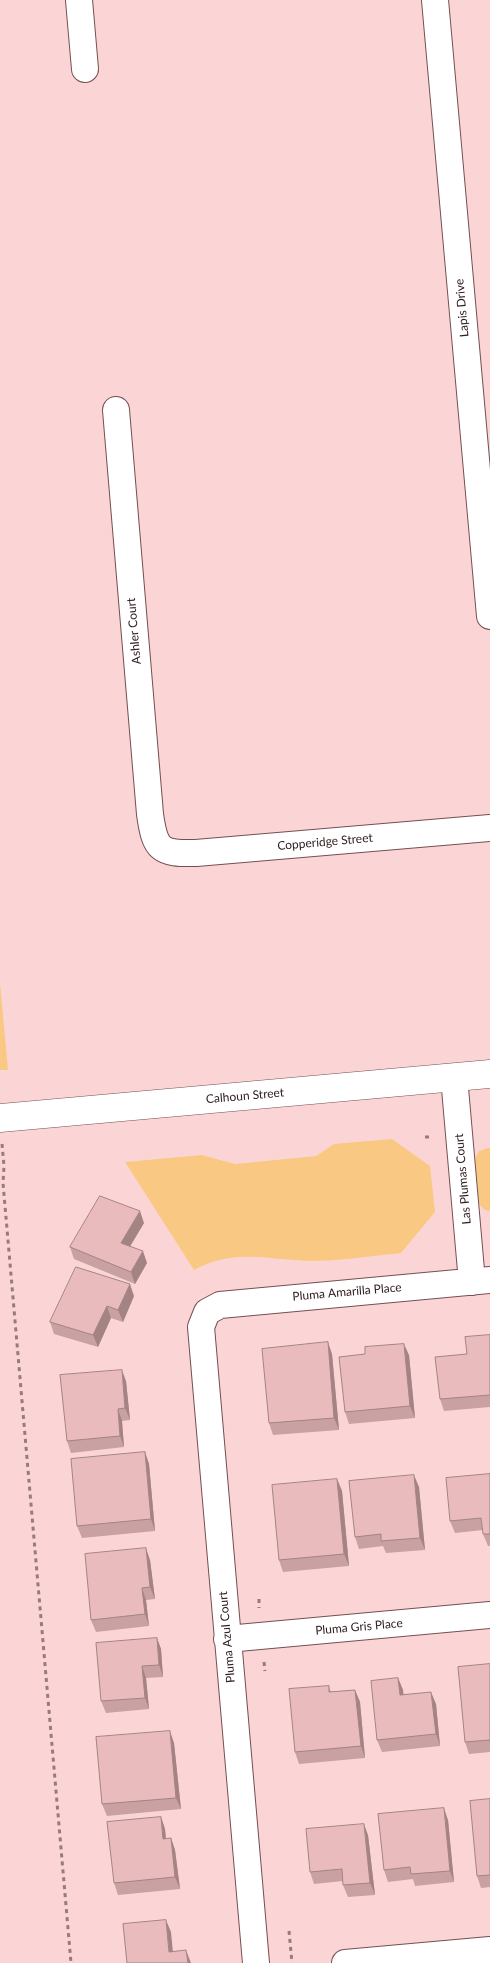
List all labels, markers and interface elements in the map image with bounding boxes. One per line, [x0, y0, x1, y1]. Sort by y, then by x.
street label: Lapis Drive [452, 278, 472, 338]
street label: Ashler Court [124, 597, 144, 665]
street label: Copperidge Street [277, 831, 373, 853]
street label: Calhoun Street [205, 1085, 285, 1107]
street label: Las Plumas Court [452, 1133, 474, 1225]
street label: Pluma Amarilla Place [292, 1280, 402, 1304]
street label: Pluma Azul Court [216, 1591, 238, 1683]
street label: Pluma Gris Place [315, 1616, 403, 1638]

